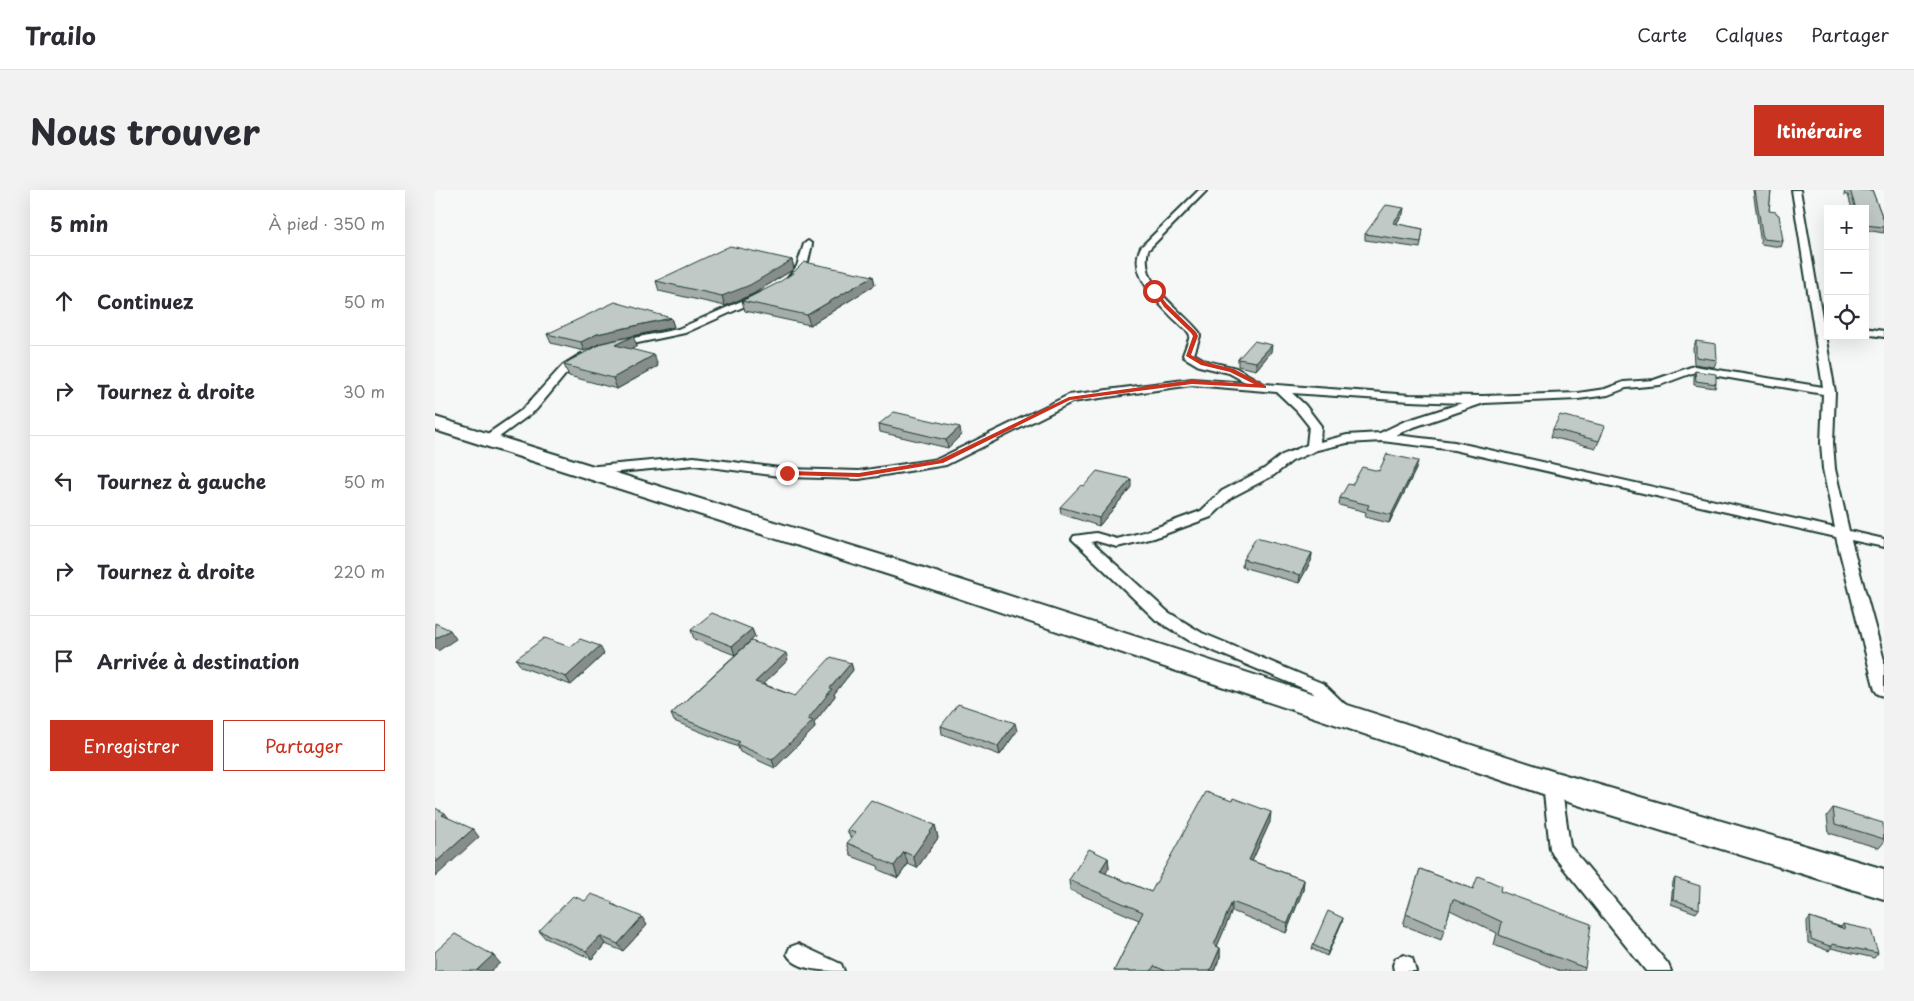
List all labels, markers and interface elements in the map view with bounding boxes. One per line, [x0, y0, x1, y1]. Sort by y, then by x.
text: Trailo [25, 17, 96, 53]
text: Carte [1637, 21, 1687, 48]
text: Calques [1715, 21, 1783, 48]
text: Partager [1811, 21, 1889, 48]
text: Nous trouver [30, 104, 260, 157]
button: Itinéraire [1754, 105, 1884, 156]
map controls [1824, 205, 1869, 340]
button: + [1824, 205, 1869, 250]
text: 5 min [50, 207, 108, 239]
text: À pied · 350 m [269, 211, 385, 235]
button: − [1824, 250, 1869, 295]
route start [1143, 280, 1166, 303]
icon: ahead [50, 287, 78, 315]
text: Continuez [97, 287, 194, 315]
text: 50 m [344, 289, 385, 313]
button: locate [1824, 295, 1869, 340]
icon: right [50, 377, 78, 405]
text: Tournez à droite [97, 377, 255, 405]
text: 30 m [343, 379, 385, 403]
route end [776, 462, 799, 485]
icon: left [50, 467, 78, 495]
text: Tournez à gauche [97, 467, 266, 495]
text: 50 m [344, 469, 385, 493]
icon: right [50, 557, 78, 585]
text: Tournez à droite [97, 557, 255, 585]
text: 220 m [334, 559, 385, 583]
icon: arrive [50, 647, 78, 675]
text: Arrivée à destination [97, 647, 300, 675]
button: Enregistrer [50, 720, 213, 771]
button: Partager [223, 720, 385, 771]

